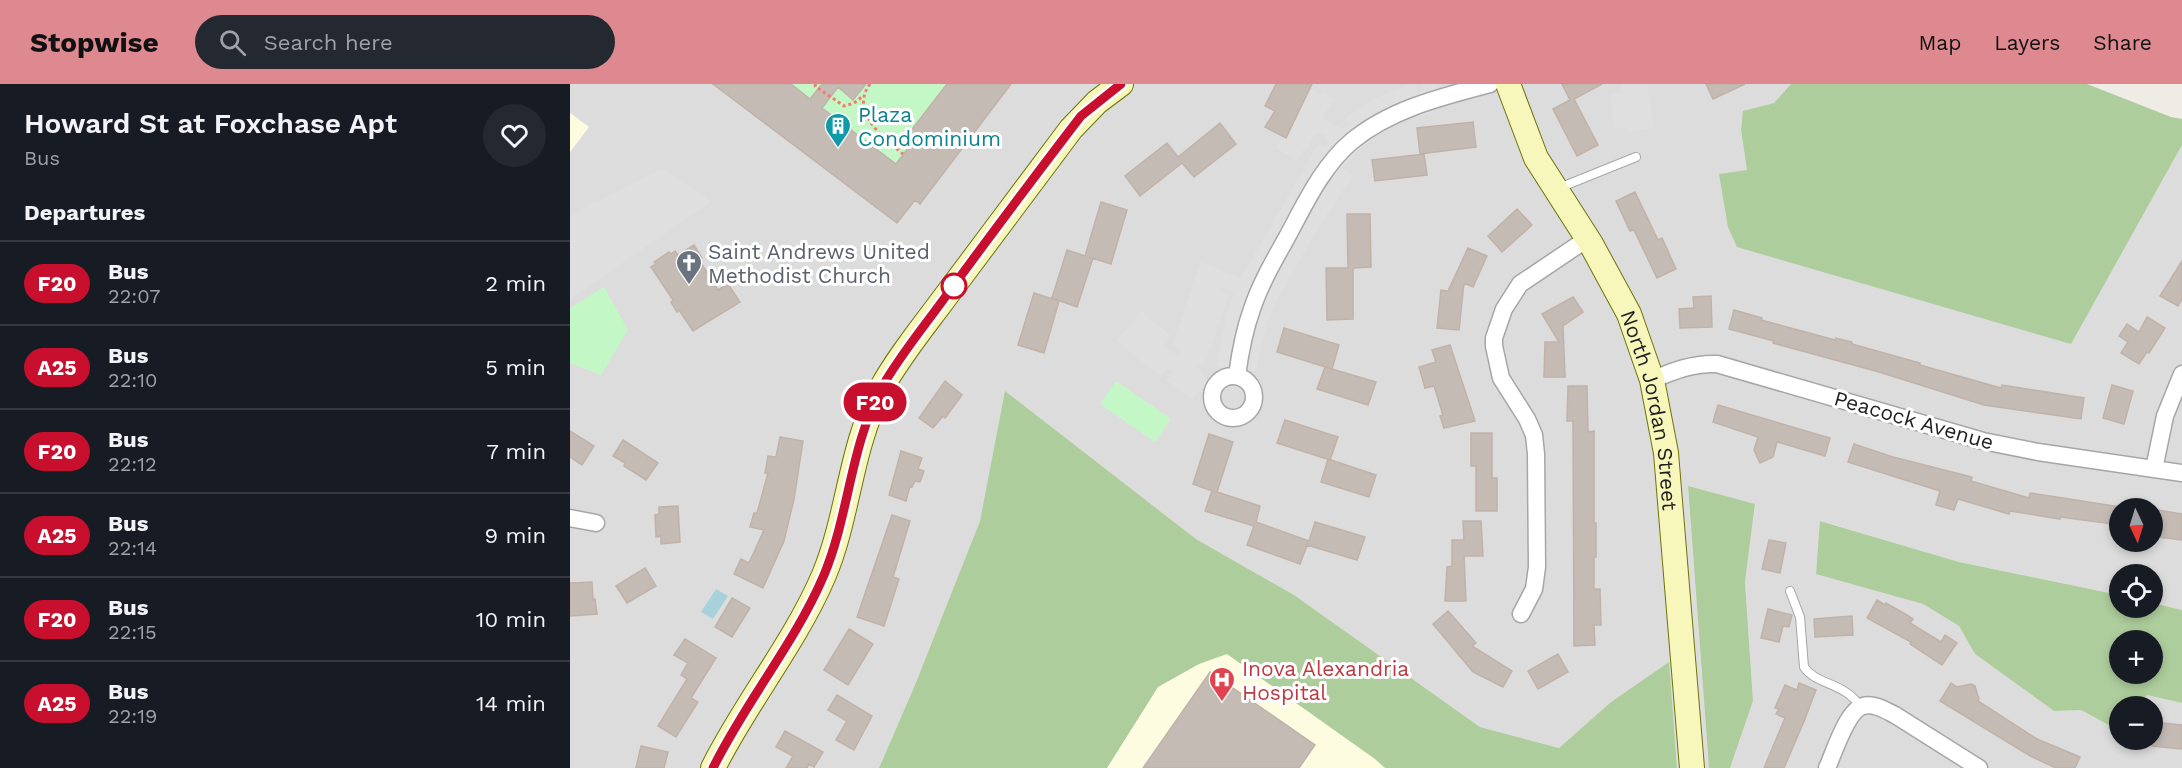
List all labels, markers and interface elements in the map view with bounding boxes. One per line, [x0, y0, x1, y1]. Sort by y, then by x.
search box [195, 15, 615, 69]
text: Stopwise [30, 26, 159, 59]
icon: search [216, 26, 249, 59]
text: Search here [264, 30, 393, 55]
text: Map [1918, 30, 1961, 55]
text: Layers [1994, 30, 2060, 55]
text: Share [2093, 30, 2152, 55]
place label: Plaza Condominium [858, 102, 1001, 151]
button: heart [483, 104, 546, 167]
text: Howard St at Foxchase Apt [24, 107, 397, 140]
building icon: Plaza Condominium [823, 111, 853, 149]
text: Bus [24, 146, 60, 170]
text: Departures [24, 200, 145, 225]
place label: Saint Andrews United Methodist Church [708, 239, 930, 288]
church icon: Saint Andrews United Methodist Church [674, 248, 704, 286]
text: Bus [108, 259, 148, 284]
text: F20 [38, 271, 76, 296]
text: 2 min [485, 271, 546, 296]
unlabelled marker [941, 273, 967, 299]
text: 22:07 [108, 284, 161, 308]
street label: North Jordan Street [1616, 307, 1683, 512]
text: Bus [108, 343, 148, 368]
text: A25 [38, 355, 76, 380]
text: 5 min [485, 355, 546, 380]
text: 22:10 [108, 368, 157, 392]
line badge: F20 [840, 382, 910, 422]
street label: Peacock Avenue [1831, 385, 1997, 455]
text: F20 [856, 390, 894, 415]
text: Bus [108, 427, 148, 452]
text: F20 [38, 439, 76, 464]
text: 7 min [486, 439, 546, 464]
text: 22:12 [108, 452, 157, 476]
north arrow [2109, 498, 2163, 552]
map controls [2109, 498, 2163, 750]
text: Bus [108, 511, 148, 536]
text: A25 [38, 523, 76, 548]
text: 9 min [484, 523, 546, 548]
text: 22:14 [108, 536, 157, 560]
button: locate [2109, 564, 2163, 618]
text: Bus [108, 595, 148, 620]
text: F20 [38, 607, 76, 632]
text: 10 min [476, 607, 546, 632]
text: 22:15 [108, 620, 157, 644]
button: + [2109, 630, 2163, 684]
place label: Inova Alexandria Hospital [1242, 656, 1409, 705]
hospital icon: Inova Alexandria Hospital [1207, 665, 1237, 703]
text: Bus [108, 679, 148, 704]
text: A25 [38, 691, 76, 716]
text: 14 min [476, 691, 546, 716]
button: − [2109, 696, 2163, 750]
text: 22:19 [108, 704, 157, 728]

